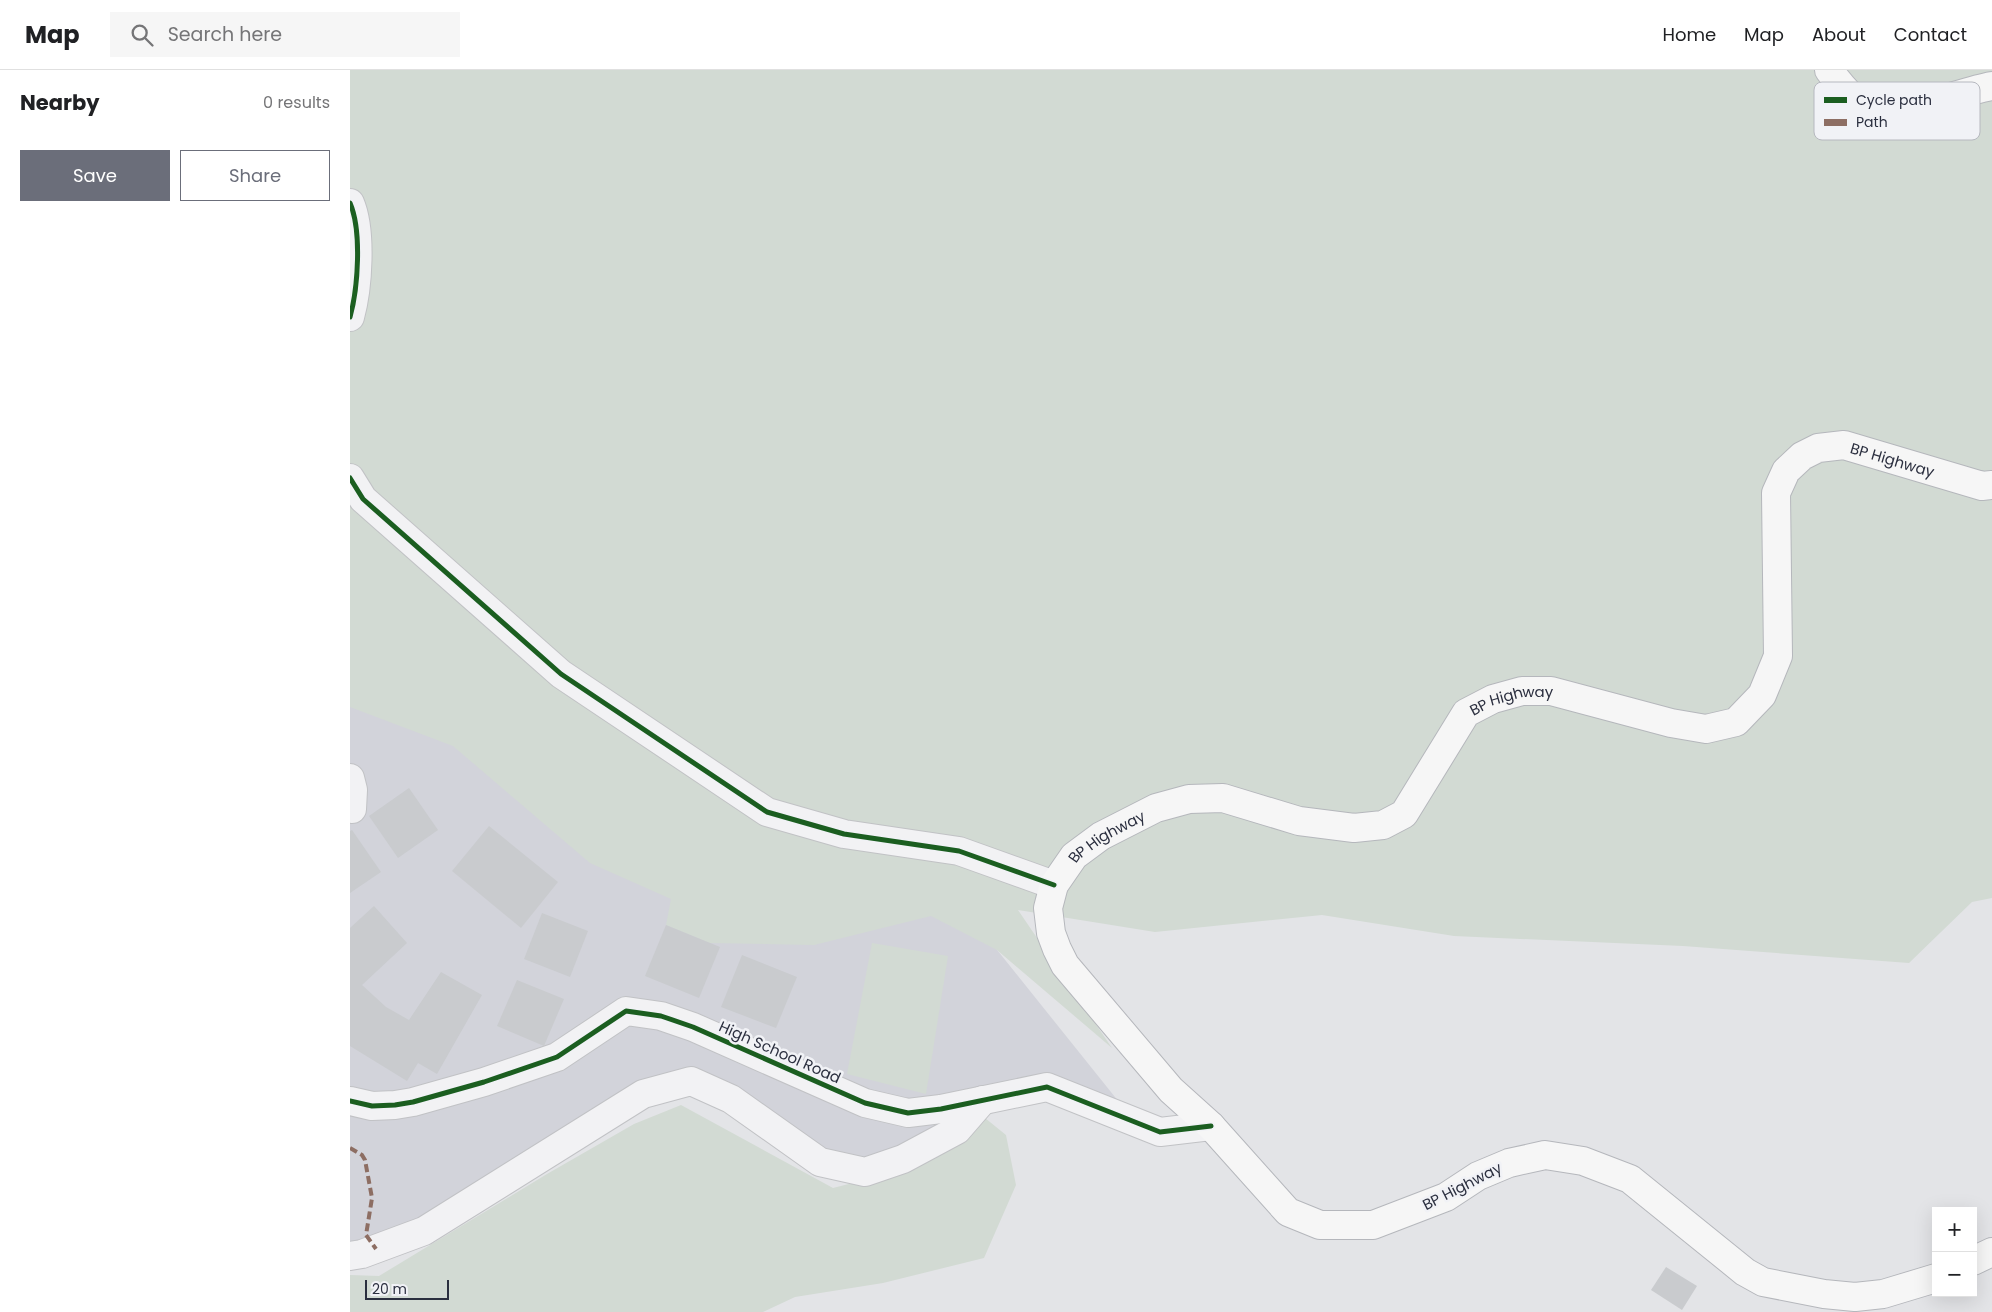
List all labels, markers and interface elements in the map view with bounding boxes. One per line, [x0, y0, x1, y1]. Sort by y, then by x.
search box [110, 12, 460, 57]
text: Map [25, 18, 80, 51]
icon: search [128, 21, 156, 49]
text: Search here [168, 21, 282, 48]
text: Home [1662, 22, 1716, 47]
text: Map [1744, 22, 1784, 47]
text: About [1812, 22, 1866, 47]
text: Contact [1894, 22, 1967, 47]
legend [1814, 82, 1980, 140]
text: Nearby [20, 88, 100, 117]
text: Cycle path [1856, 90, 1932, 110]
text: 0 results [263, 91, 330, 114]
text: Path [1856, 112, 1888, 132]
button: Save [20, 150, 170, 201]
button: Share [180, 150, 330, 201]
street label: BP Highway [1848, 437, 1937, 482]
street label: BP Highway [1466, 681, 1554, 720]
street label: BP Highway [1062, 805, 1149, 866]
street label: High School Road [716, 1016, 844, 1088]
street label: BP Highway [1419, 1157, 1506, 1215]
map controls [1932, 1207, 1977, 1297]
button: + [1932, 1207, 1977, 1252]
button: − [1932, 1252, 1977, 1297]
scale bar [365, 1277, 449, 1300]
text: 20 m [372, 1279, 407, 1299]

